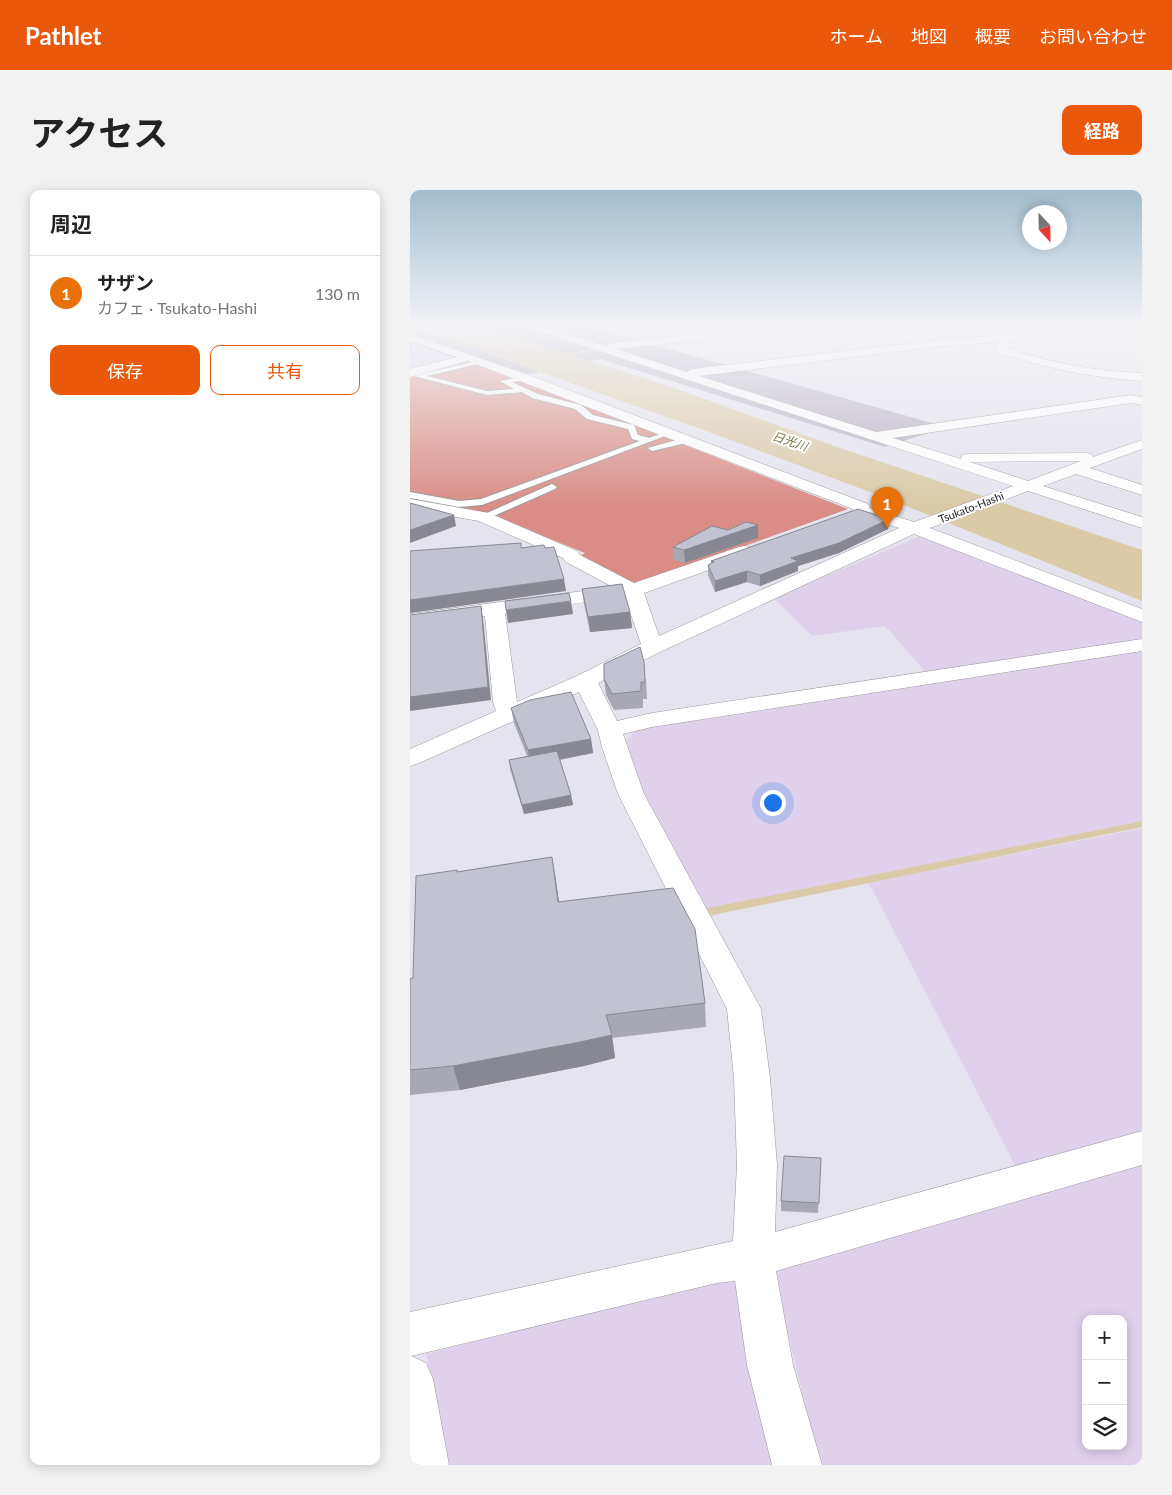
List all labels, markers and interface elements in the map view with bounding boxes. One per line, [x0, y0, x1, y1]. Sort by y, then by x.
text: Pathlet [25, 21, 102, 50]
text: ホーム [830, 25, 883, 47]
text: 地図 [911, 25, 947, 47]
text: 概要 [975, 25, 1011, 47]
text: お問い合わせ [1039, 25, 1147, 47]
button: 経路 [1062, 105, 1142, 155]
text: アクセス [30, 111, 168, 153]
north arrow [1022, 205, 1067, 250]
text: 周辺 [50, 211, 92, 236]
text: サザン [97, 271, 154, 294]
text: 1 [61, 284, 71, 303]
text: 130 m [315, 284, 360, 303]
text: カフェ · Tsukato-Hashi [97, 298, 257, 317]
button: 保存 [50, 345, 200, 395]
button: 共有 [210, 345, 360, 395]
water label: 日光川 [771, 428, 811, 455]
pin: 1 [871, 487, 903, 528]
street label: Tsukato-Hashi [937, 489, 1006, 525]
your location [760, 790, 786, 816]
map controls [1082, 1315, 1127, 1450]
button: + [1082, 1315, 1127, 1360]
button: − [1082, 1360, 1127, 1405]
button: layers [1082, 1405, 1127, 1450]

